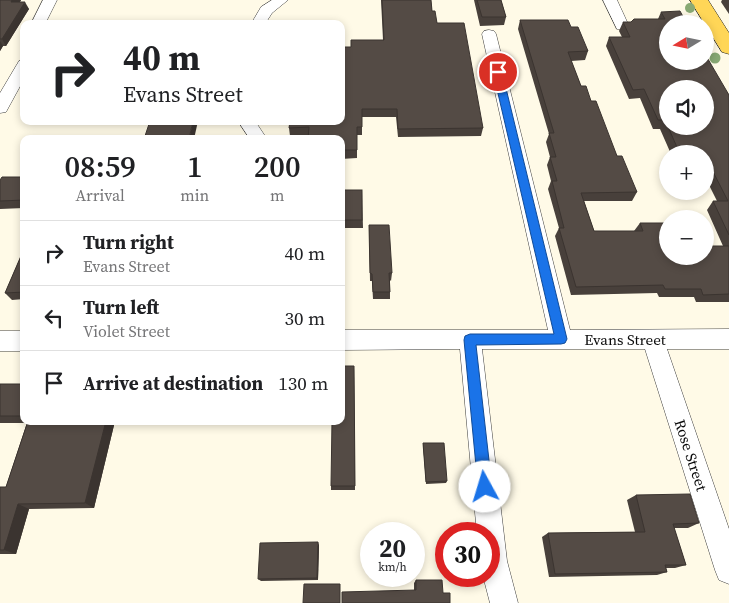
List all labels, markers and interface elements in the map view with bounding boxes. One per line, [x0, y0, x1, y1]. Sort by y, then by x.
north arrow [659, 15, 714, 70]
map controls [659, 15, 714, 265]
text: 40 m [123, 34, 200, 82]
icon: right [40, 40, 105, 105]
pin [477, 51, 519, 93]
icon: arrive [484, 58, 512, 86]
text: Evans Street [123, 79, 243, 109]
button: sound [659, 80, 714, 135]
button: + [659, 145, 714, 200]
text: 08:59 [64, 146, 136, 187]
text: 1 [187, 146, 203, 187]
text: 200 [254, 146, 301, 187]
text: Arrival [75, 184, 125, 206]
text: min [180, 184, 209, 206]
text: m [270, 184, 284, 206]
button: − [659, 210, 714, 265]
text: Turn right [83, 229, 174, 255]
icon: right [40, 239, 68, 267]
text: 40 m [284, 240, 325, 266]
text: Evans Street [83, 255, 170, 277]
text: Turn left [83, 294, 159, 320]
icon: left [40, 304, 68, 332]
text: 30 m [284, 305, 325, 331]
text: Violet Street [83, 320, 170, 342]
street label: Evans Street [584, 329, 666, 350]
icon: arrive [40, 369, 68, 397]
text: Arrive at destination [83, 370, 263, 396]
text: 130 m [278, 370, 328, 396]
street label: Rose Street [670, 416, 713, 494]
position arrow [458, 460, 510, 512]
speed limit sign: 30 [435, 522, 500, 587]
text: 20 [379, 531, 406, 565]
text: km/h [378, 559, 407, 575]

